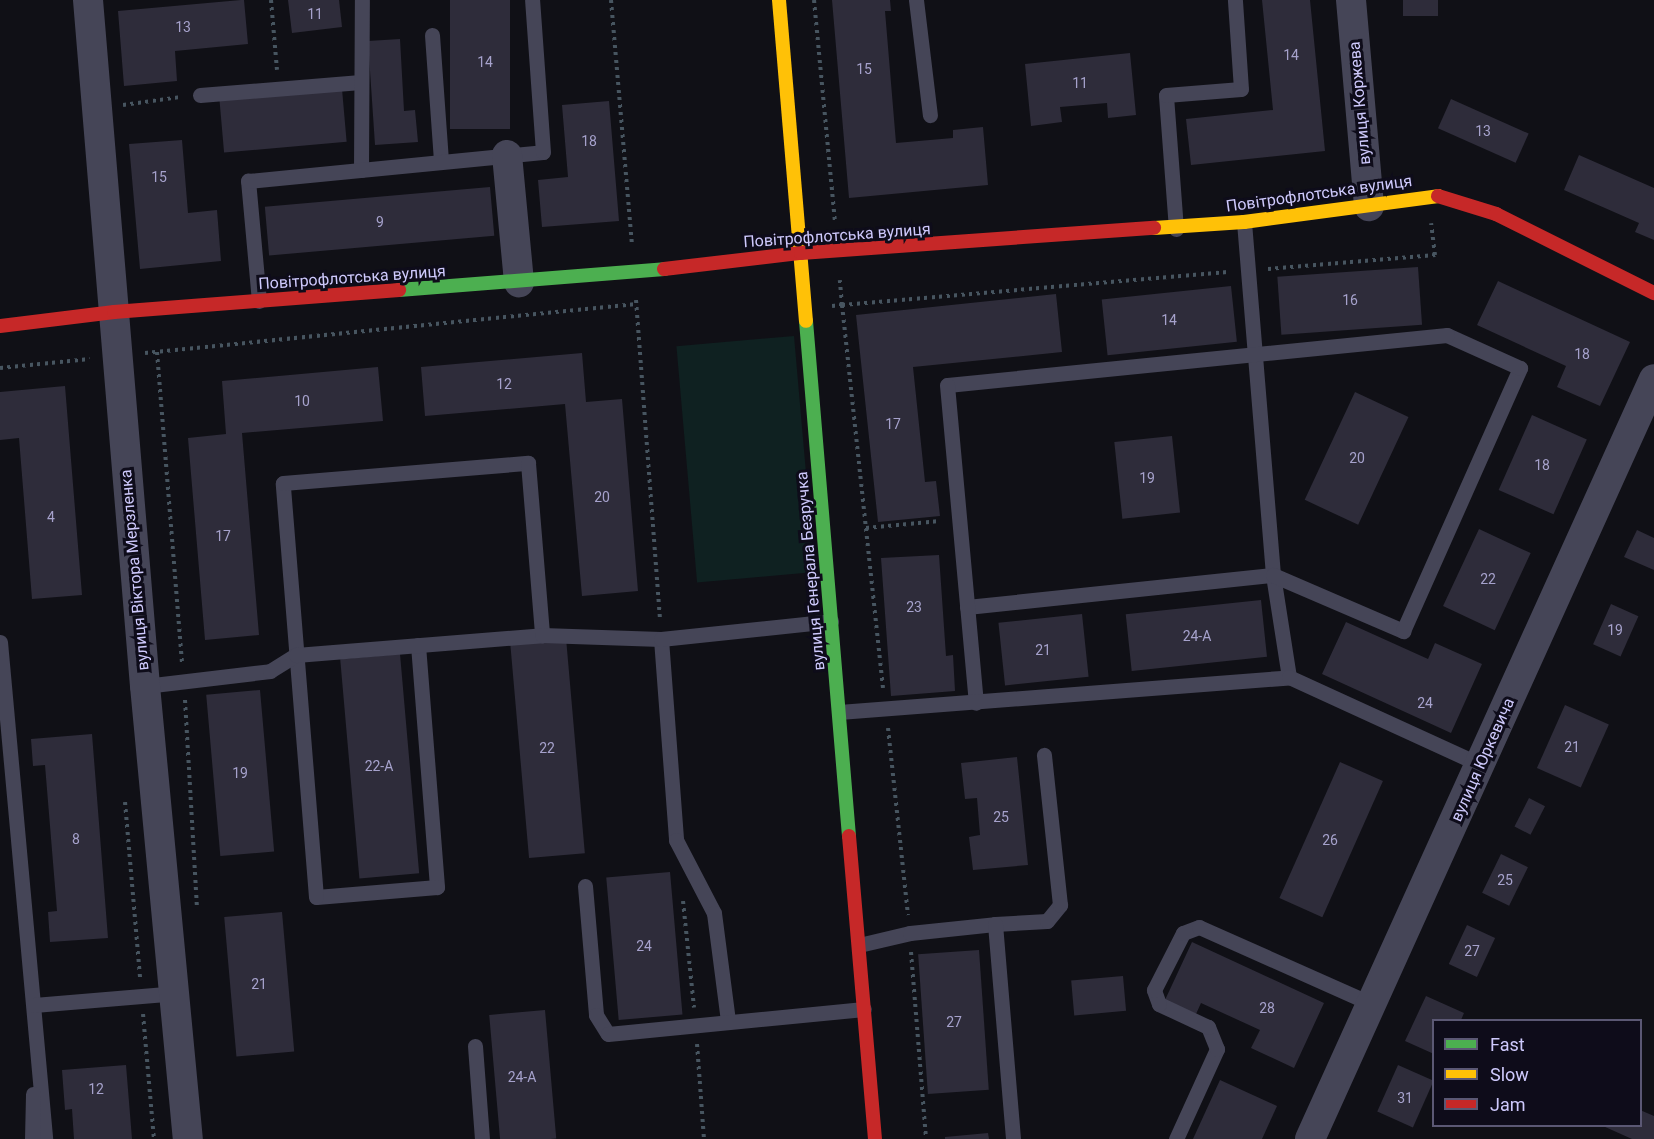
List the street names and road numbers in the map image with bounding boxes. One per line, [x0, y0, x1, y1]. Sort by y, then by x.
street label: вулиця Коржева [1345, 41, 1375, 165]
street label: Повітрофлотська вулиця [1225, 171, 1413, 217]
street label: Повітрофлотська вулиця [743, 220, 931, 252]
street label: Повітрофлотська вулиця [258, 262, 446, 294]
street label: вулиця Віктора Мерзленка [117, 469, 153, 671]
street label: вулиця Генерала Безручка [793, 471, 829, 671]
street label: вулиця Юркевича [1447, 695, 1519, 825]

